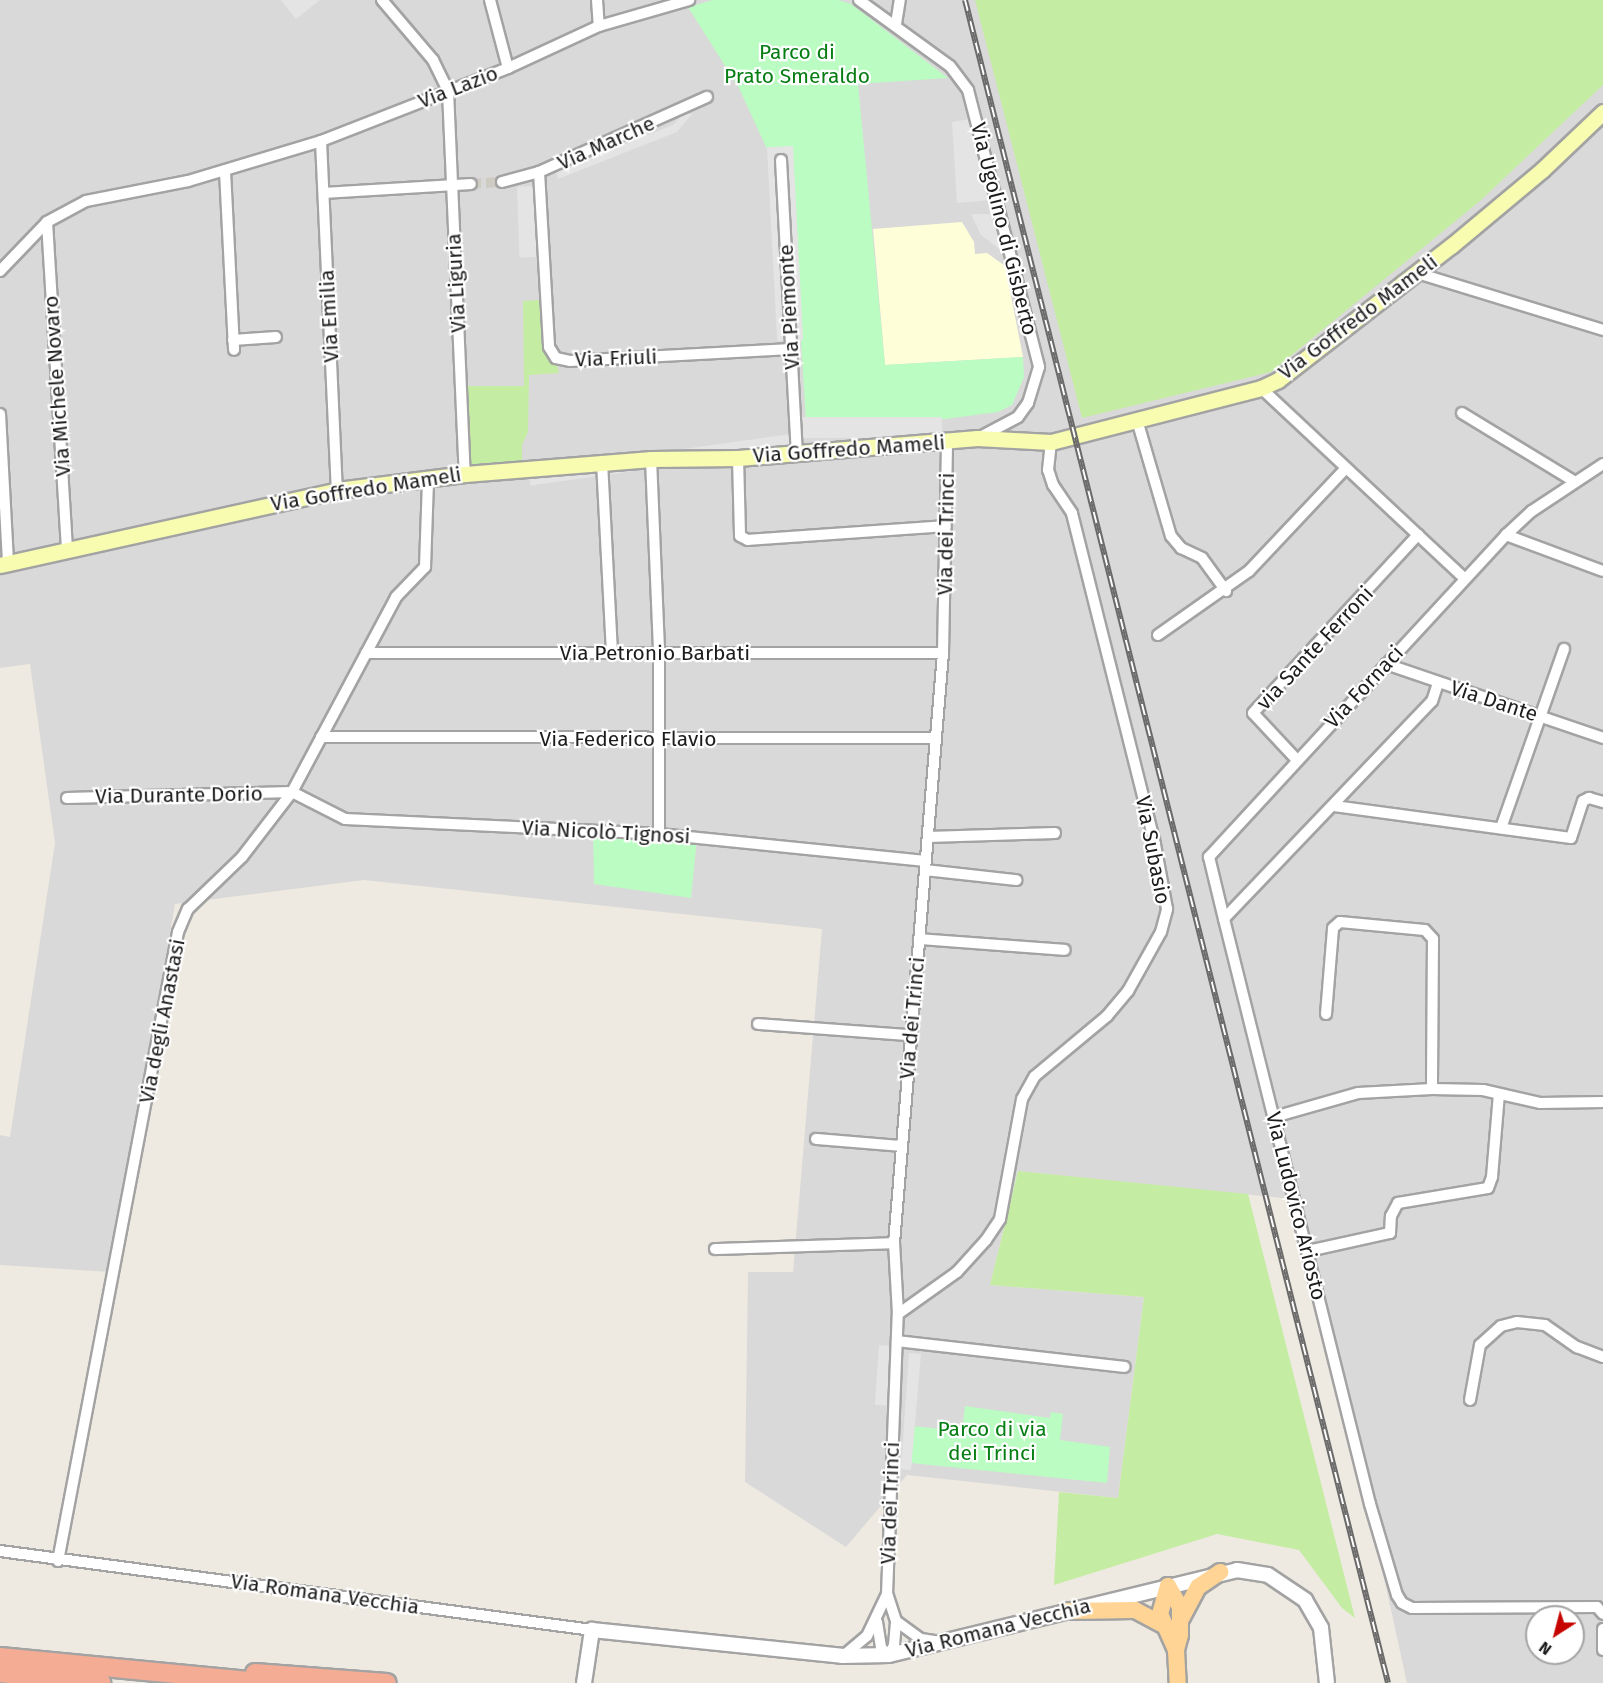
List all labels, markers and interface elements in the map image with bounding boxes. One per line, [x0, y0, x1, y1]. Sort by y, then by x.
park label: Parco di Prato Smeraldo [724, 39, 870, 89]
street label: Via Lazio [414, 60, 502, 114]
street label: Via Marche [554, 110, 658, 176]
street label: Via Ugolino di Gisberto [965, 120, 1043, 338]
street label: Via Liguria [441, 233, 471, 333]
street label: Via Piemonte [773, 244, 805, 370]
street label: Via Goffredo Mameli [1273, 249, 1443, 385]
street label: Via Emilia [314, 269, 344, 363]
street label: Via Michele Novaro [38, 295, 76, 477]
street label: Via Friuli [574, 344, 658, 372]
street label: Via Goffredo Mameli [752, 430, 946, 468]
street label: Via Goffredo Mameli [269, 461, 463, 517]
street label: Via dei Trinci [932, 472, 960, 596]
street label: via Sante Ferroni [1251, 581, 1379, 715]
street label: Via Petronio Barbati [560, 640, 750, 666]
street label: Via Fornaci [1319, 640, 1409, 734]
street label: Via Dante [1447, 675, 1541, 727]
street label: Via Federico Flavio [540, 726, 716, 752]
street label: Via Durante Dorio [95, 781, 263, 809]
street label: Via Subasio [1130, 794, 1176, 906]
street label: Via Nicolò Tignosi [521, 815, 691, 849]
street label: Via degli Anastasi [134, 937, 190, 1105]
street label: Via dei Trinci [894, 956, 930, 1080]
street label: Via Ludovico Ariosto [1260, 1109, 1332, 1303]
park label: Parco di via dei Trinci [937, 1416, 1047, 1466]
street label: Via dei Trinci [875, 1441, 905, 1565]
street label: Via Romana Vecchia [229, 1568, 421, 1620]
street label: Via Romana Vecchia [903, 1593, 1093, 1663]
north arrow [1525, 1605, 1585, 1665]
text: N [1535, 1638, 1555, 1659]

